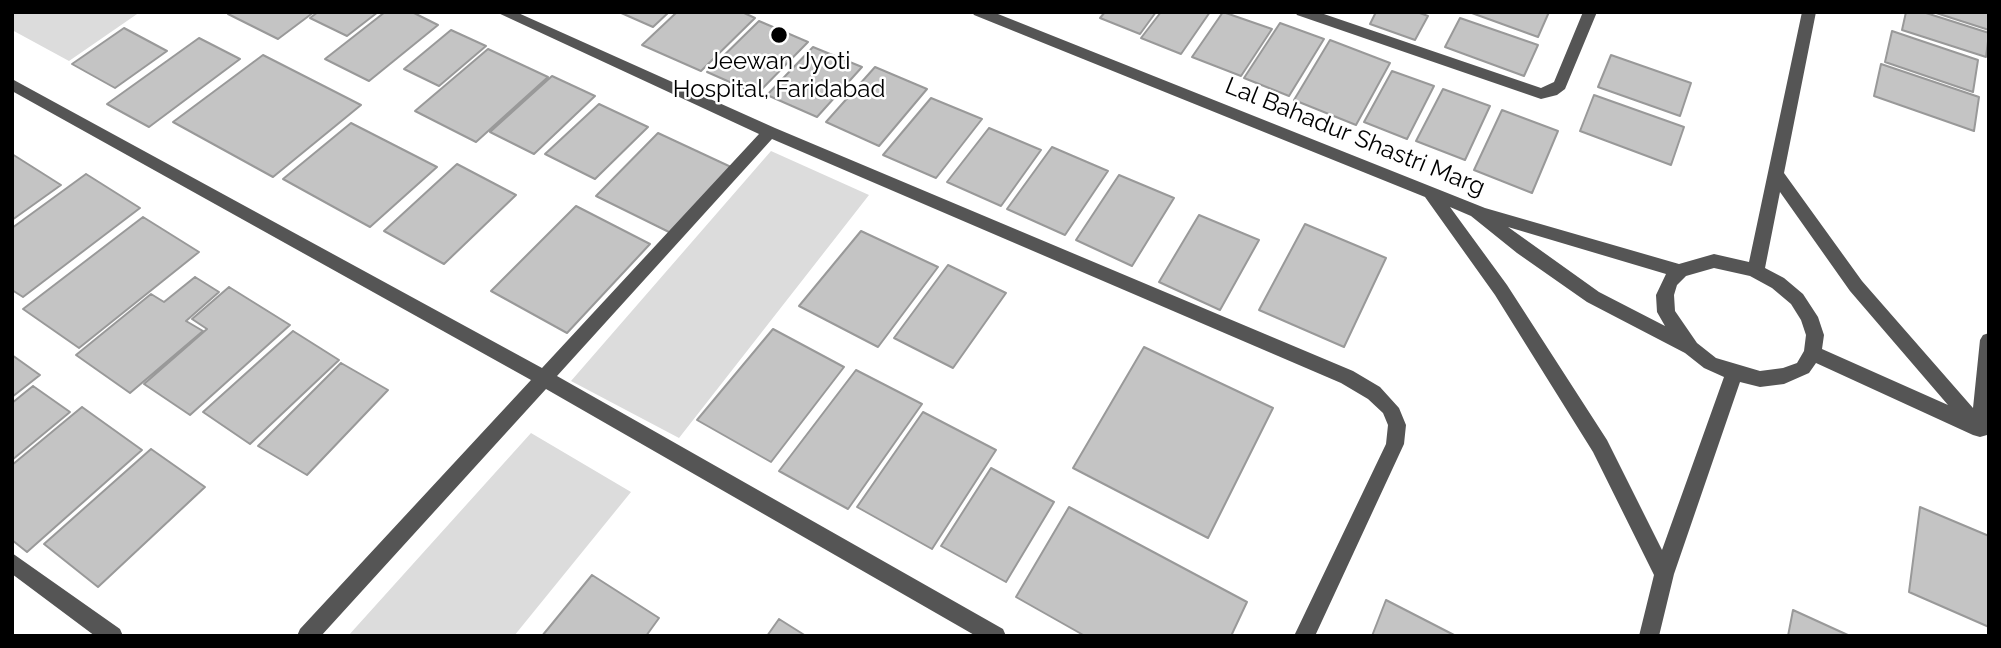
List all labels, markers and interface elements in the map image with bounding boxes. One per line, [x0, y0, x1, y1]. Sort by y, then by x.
marker: Jeewan Jyoti Hospital, Faridabad [769, 25, 789, 45]
place label: Jeewan Jyoti Hospital, Faridabad [673, 48, 885, 104]
street label: Lal Bahadur Shastri Marg [1221, 72, 1489, 202]

